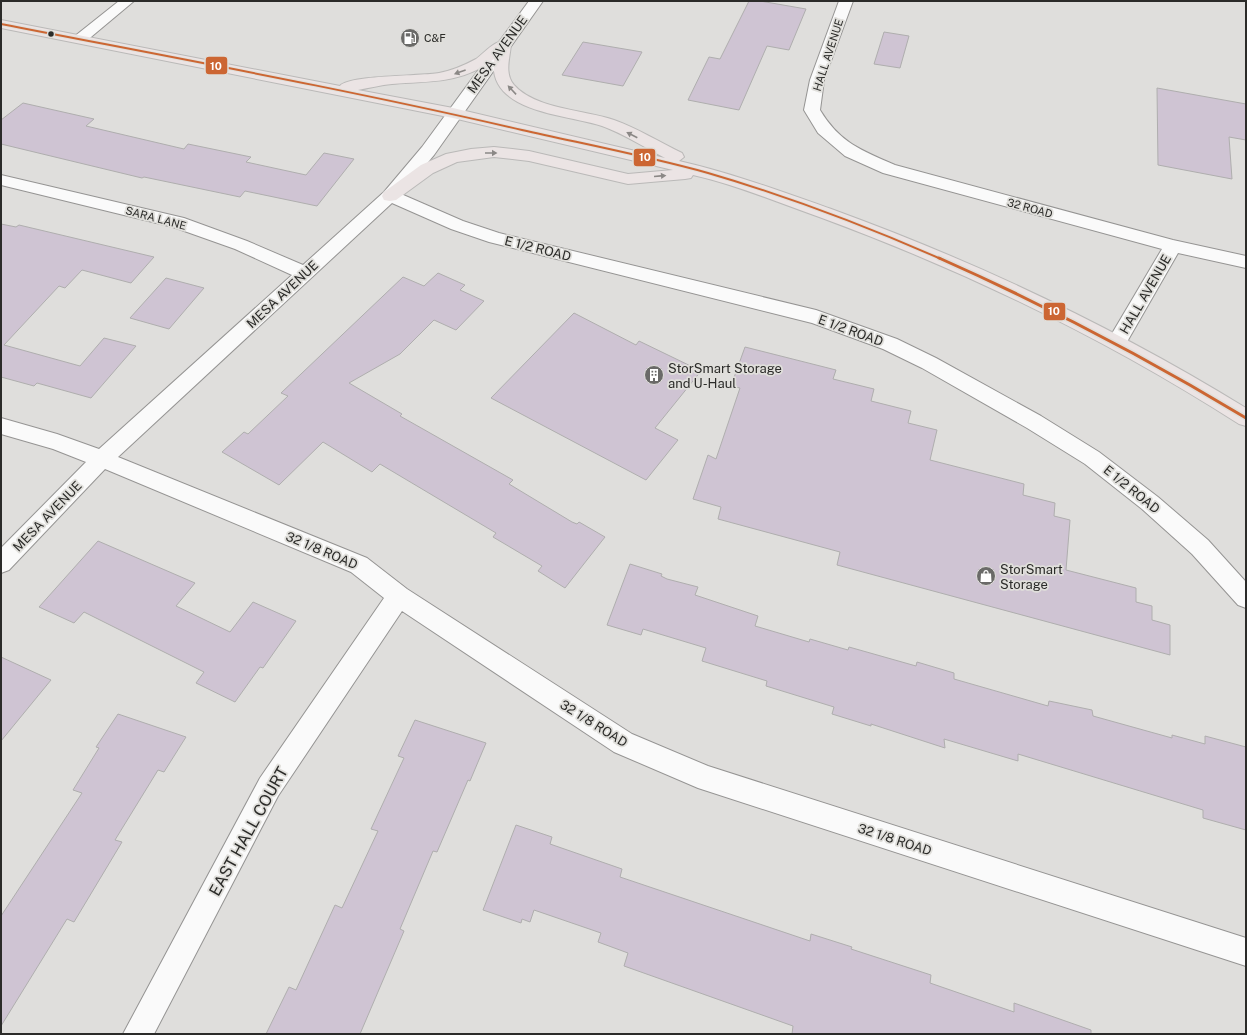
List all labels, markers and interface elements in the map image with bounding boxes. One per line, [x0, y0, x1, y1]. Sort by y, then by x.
street label: MESA AVENUE [464, 13, 531, 96]
street label: HALL AVENUE [811, 17, 845, 93]
fuel station icon: C&F [399, 27, 421, 49]
unlabelled marker [46, 29, 56, 39]
place label: C&F [424, 32, 446, 44]
line badge: 10 [205, 56, 228, 75]
text: 10 [210, 60, 222, 72]
one-way arrow [454, 69, 466, 75]
one-way arrow [507, 85, 517, 95]
one-way arrow [627, 132, 638, 138]
line badge: 10 [633, 148, 656, 167]
one-way arrow [485, 150, 498, 156]
text: 10 [639, 151, 651, 163]
one-way arrow [654, 173, 666, 180]
street label: 32 ROAD [1006, 196, 1054, 220]
street label: SARA LANE [124, 204, 188, 232]
street label: E 1/2 ROAD [503, 233, 573, 264]
street label: HALL AVENUE [1117, 252, 1174, 337]
street label: MESA AVENUE [244, 257, 321, 331]
line badge: 10 [1043, 302, 1066, 321]
text: 10 [1048, 305, 1060, 317]
street label: E 1/2 ROAD [816, 312, 885, 349]
place label: StorSmart Storage and U-Haul [668, 361, 782, 391]
building icon: StorSmart Storage and U-Haul [643, 364, 665, 386]
street label: E 1/2 ROAD [1101, 462, 1163, 517]
street label: MESA AVENUE [10, 478, 85, 555]
street label: 32 1/8 ROAD [284, 529, 360, 572]
place label: StorSmart Storage [1000, 562, 1063, 592]
shop icon: StorSmart Storage [975, 565, 997, 587]
street label: 32 1/8 ROAD [557, 697, 630, 750]
street label: EAST HALL COURT [205, 763, 292, 899]
street label: 32 1/8 ROAD [856, 821, 934, 858]

